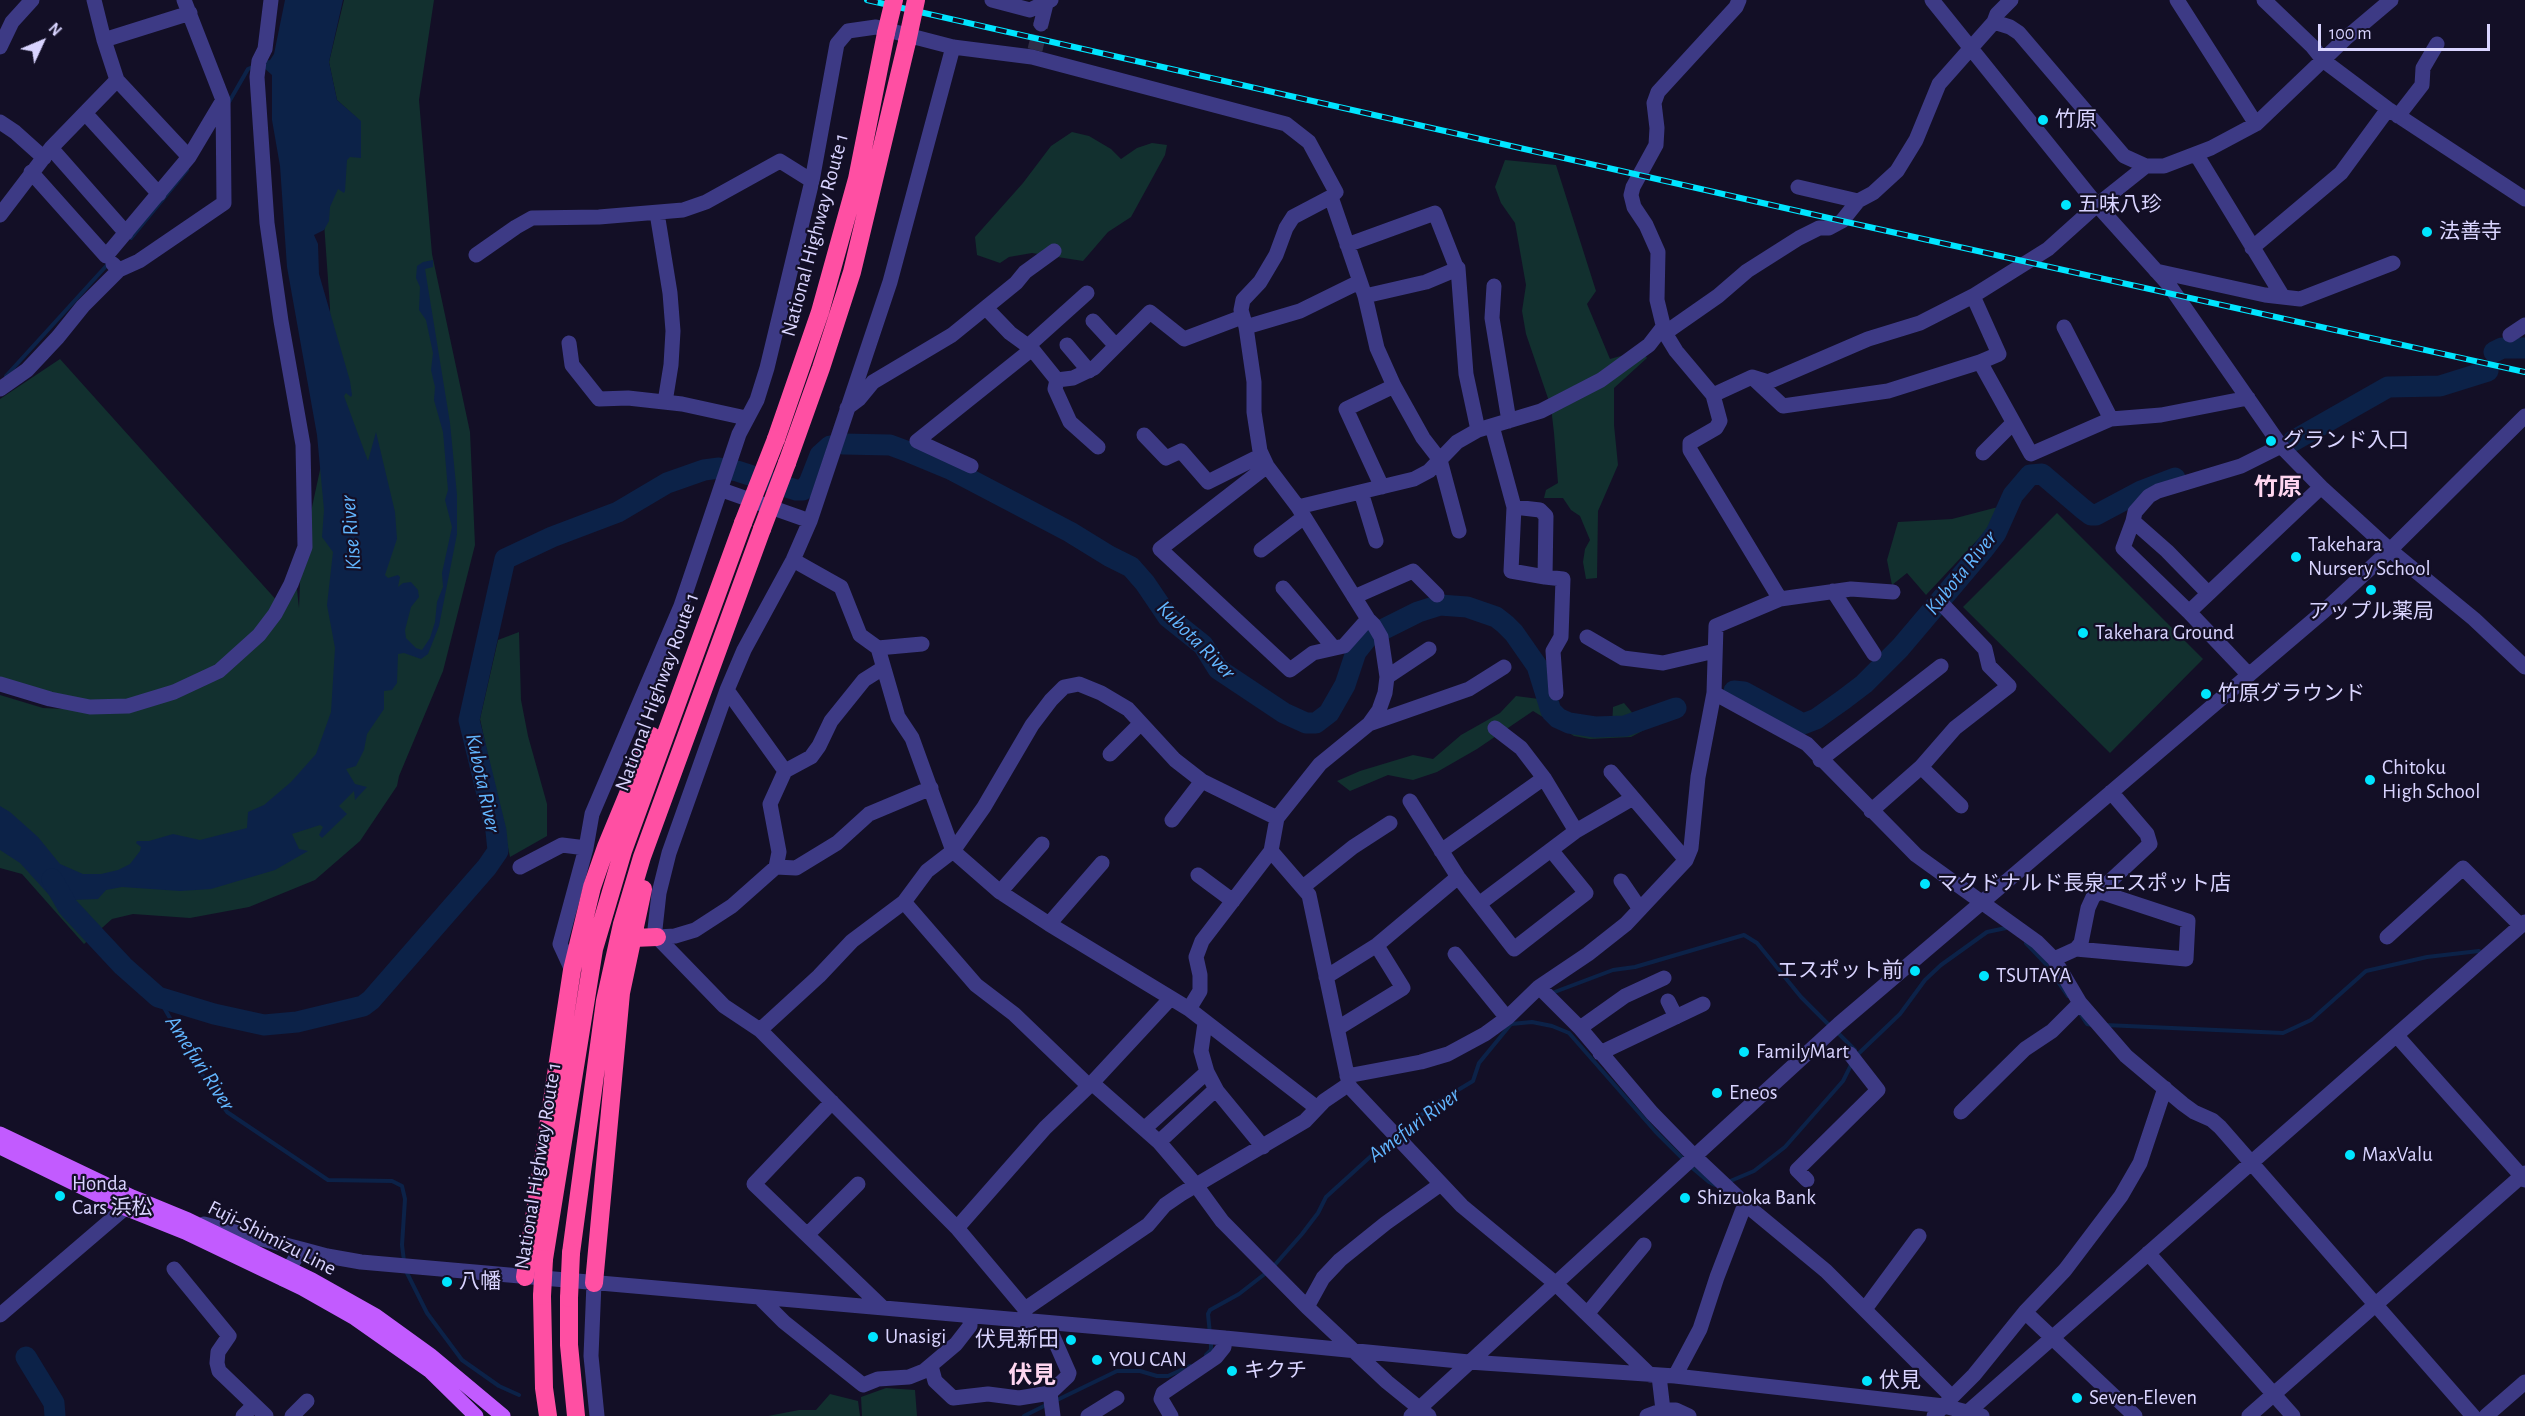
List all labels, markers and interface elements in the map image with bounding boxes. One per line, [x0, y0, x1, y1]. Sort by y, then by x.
north arrow [12, 12, 72, 72]
scale bar [2321, 12, 2494, 50]
text: N [45, 20, 65, 39]
text: 100 m [2329, 25, 2372, 43]
place label: 竹原 [2055, 107, 2097, 133]
marker: 竹原 [2036, 113, 2050, 127]
street label: National Highway Route 1 [776, 131, 854, 339]
place label: 五味八珍 [2078, 192, 2162, 218]
marker: 五味八珍 [2059, 198, 2073, 212]
place label: 法善寺 [2439, 219, 2502, 245]
marker: 法善寺 [2420, 225, 2434, 239]
place label: グランド入口 [2283, 428, 2409, 454]
marker: グランド入口 [2264, 434, 2278, 448]
district label: 竹原 [2254, 474, 2302, 502]
water label: Kise River [335, 494, 367, 572]
water label: Kubota River [1919, 526, 2003, 620]
place label: Takehara Nursery School [2308, 532, 2431, 582]
marker: Takehara Nursery School [2289, 550, 2303, 564]
marker: アップル薬局 [2364, 583, 2378, 597]
street label: National Highway Route 1 [609, 589, 705, 795]
water label: Kubota River [1151, 595, 1241, 685]
place label: アップル薬局 [2308, 599, 2434, 625]
place label: Takehara Ground [2095, 620, 2234, 646]
marker: Takehara Ground [2076, 626, 2090, 640]
place label: 竹原グラウンド [2218, 681, 2365, 707]
marker: 竹原グラウンド [2199, 687, 2213, 701]
water label: Kubota River [460, 731, 506, 835]
place label: Chitoku High School [2382, 755, 2480, 805]
marker: Chitoku High School [2363, 773, 2377, 787]
place label: マクドナルド長泉エスポット店 [1937, 871, 2231, 897]
marker: マクドナルド長泉エスポット店 [1918, 877, 1932, 891]
place label: エスポット前 [1777, 958, 1903, 984]
place label: TSUTAYA [1996, 963, 2071, 989]
marker: エスポット前 [1908, 964, 1922, 978]
marker: TSUTAYA [1977, 969, 1991, 983]
water label: Amefuri River [159, 1010, 241, 1116]
place label: FamilyMart [1756, 1039, 1849, 1065]
marker: FamilyMart [1737, 1045, 1751, 1059]
street label: National Highway Route 1 [509, 1061, 567, 1271]
place label: Eneos [1729, 1080, 1778, 1106]
water label: Amefuri River [1363, 1082, 1465, 1168]
marker: Eneos [1710, 1086, 1724, 1100]
place label: MaxValu [2362, 1142, 2433, 1168]
marker: MaxValu [2343, 1148, 2357, 1162]
place label: Honda Cars 浜松 [72, 1171, 152, 1221]
place label: Shizuoka Bank [1697, 1185, 1816, 1211]
marker: Honda Cars 浜松 [53, 1189, 67, 1203]
marker: Shizuoka Bank [1678, 1191, 1692, 1205]
street label: Fuji-Shimizu Line [204, 1195, 340, 1281]
place label: 八幡 [459, 1269, 501, 1295]
marker: 八幡 [440, 1275, 454, 1289]
place label: Unasigi [885, 1324, 946, 1350]
place label: 伏見新田 [975, 1327, 1059, 1353]
marker: Unasigi [866, 1330, 880, 1344]
marker: 伏見新田 [1064, 1333, 1078, 1347]
place label: YOU CAN [1109, 1347, 1187, 1373]
marker: YOU CAN [1090, 1353, 1104, 1367]
place label: キクチ [1244, 1358, 1307, 1384]
district label: 伏見 [1008, 1362, 1056, 1390]
marker: キクチ [1225, 1364, 1239, 1378]
place label: 伏見 [1879, 1368, 1921, 1394]
marker: 伏見 [1860, 1374, 1874, 1388]
place label: Seven-Eleven [2089, 1385, 2197, 1411]
marker: Seven-Eleven [2070, 1391, 2084, 1405]

